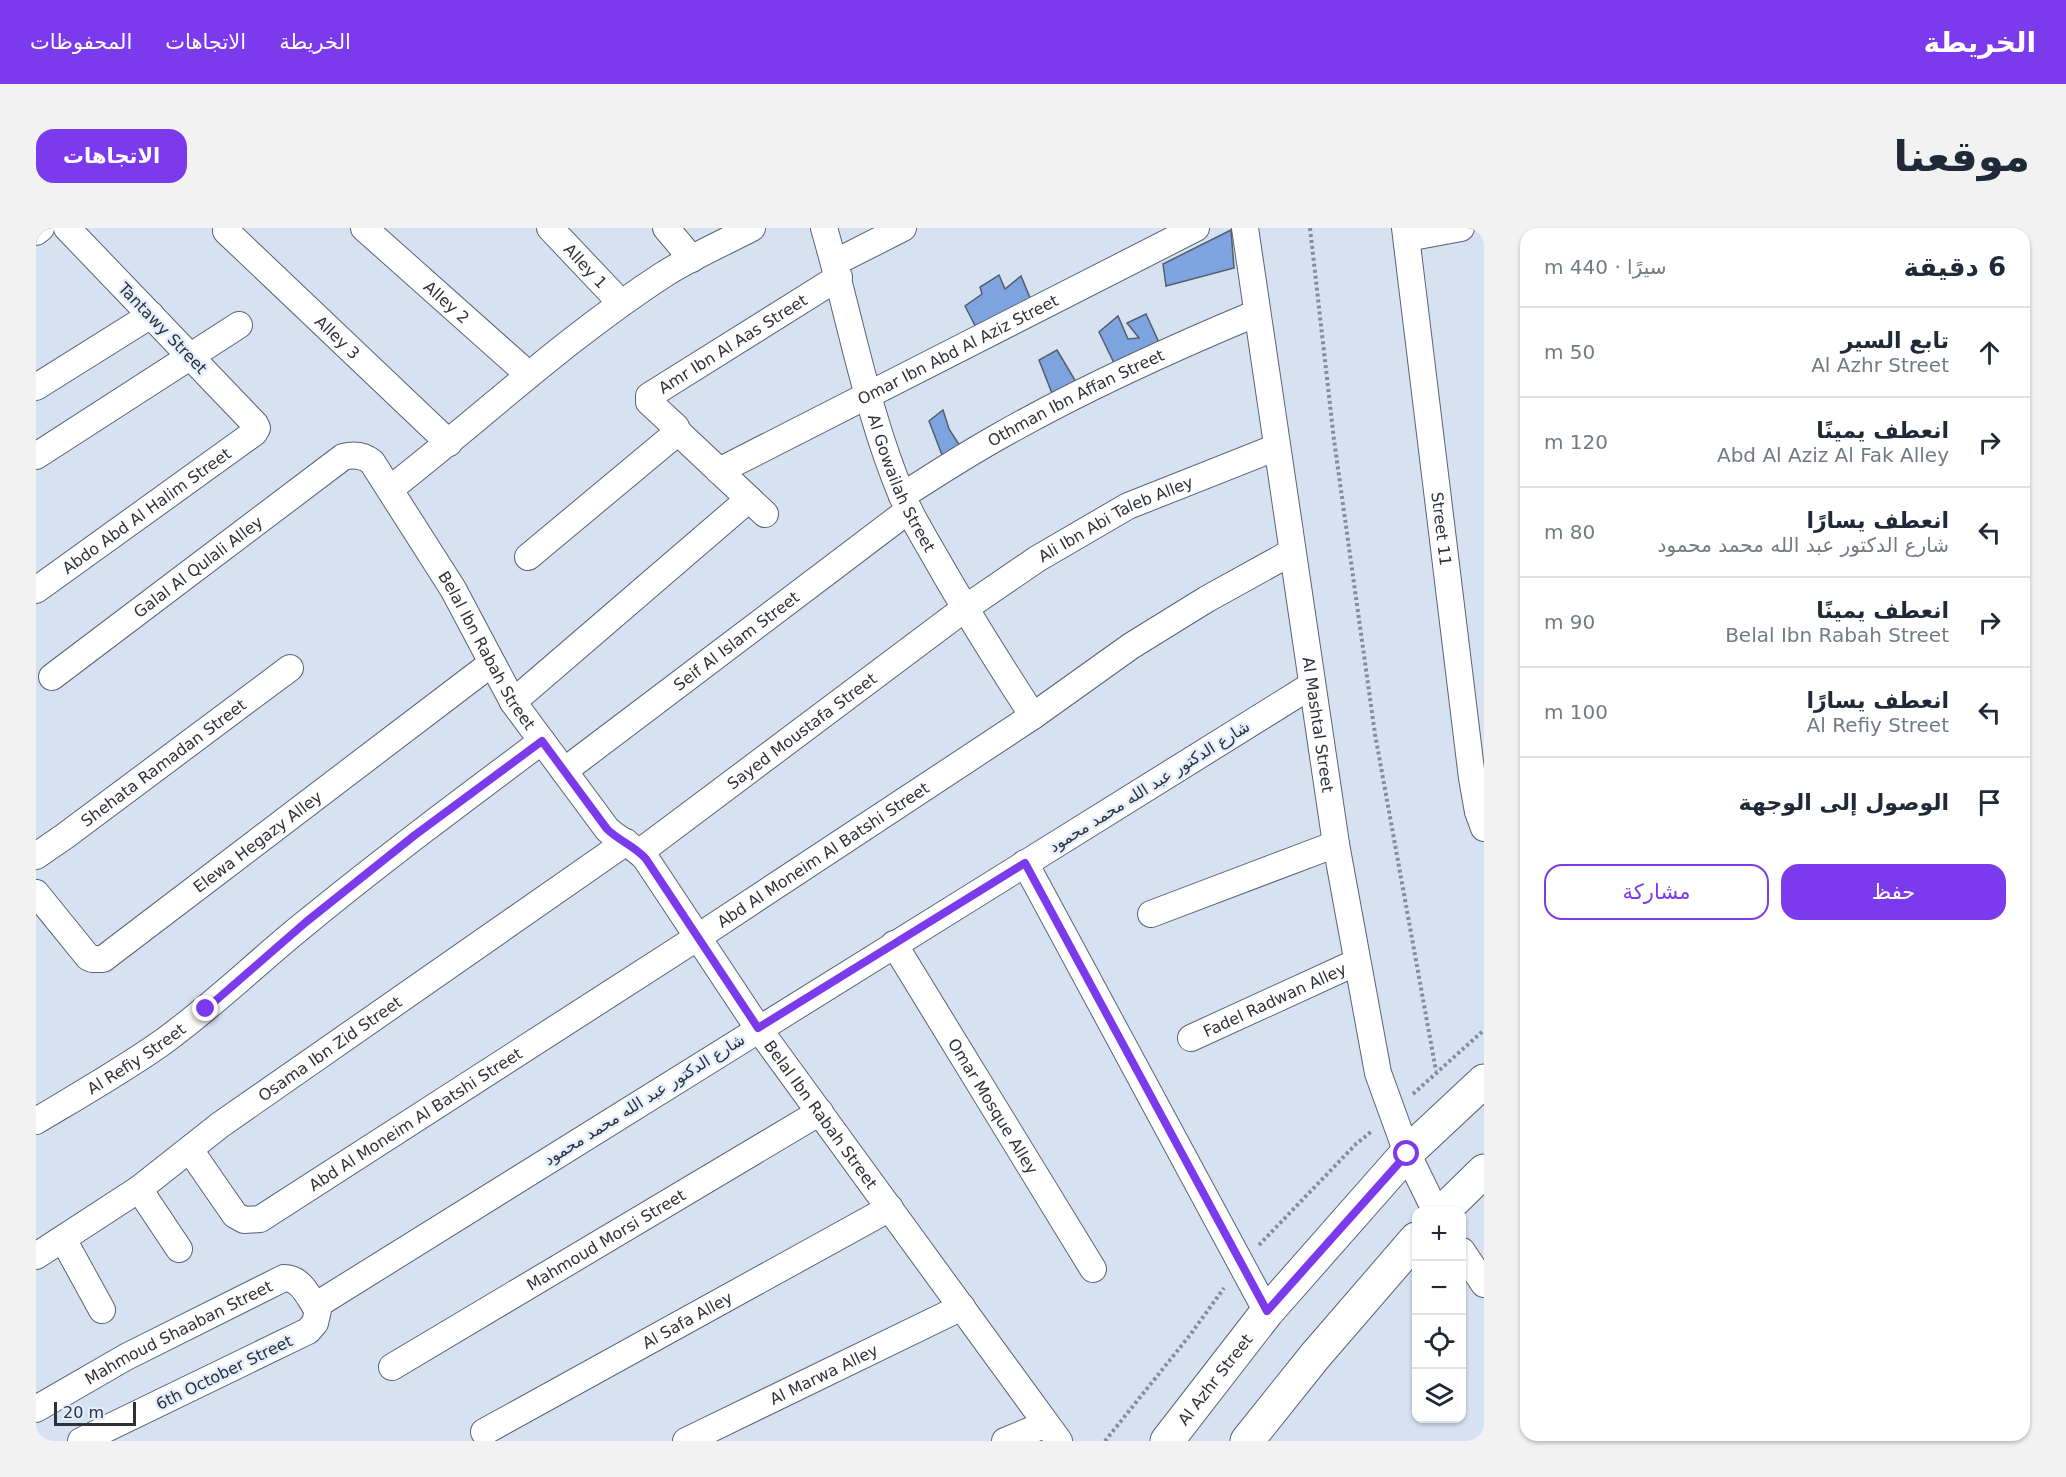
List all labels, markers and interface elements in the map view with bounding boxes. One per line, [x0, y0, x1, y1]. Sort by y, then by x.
text: الخريطة [1924, 26, 2036, 59]
text: المحفوظات [30, 30, 132, 54]
text: الاتجاهات [165, 30, 246, 54]
text: الخريطة [279, 30, 351, 54]
button: الاتجاهات [36, 129, 187, 183]
text: موقعنا [1894, 132, 2030, 181]
street label: Alley 1 [560, 240, 611, 292]
text: 6 دقيقة [1903, 252, 2006, 282]
text: سيرًا · 440 m [1544, 255, 1667, 279]
street label: Alley 2 [420, 277, 473, 327]
street label: Tantawy Street [114, 278, 211, 378]
street label: Amr Ibn Al Aas Street [655, 290, 811, 398]
street label: Omar Ibn Abd Al Aziz Street [855, 291, 1062, 409]
street label: Alley 3 [311, 312, 364, 363]
text: تابع السير [1841, 328, 1949, 353]
icon: ahead [1973, 336, 2006, 369]
text: 50 m [1544, 340, 1595, 364]
street label: Othman Ibn Affan Street [984, 345, 1167, 451]
text: Al Azhr Street [1811, 353, 1949, 377]
street label: Al Gowailah Street [864, 412, 939, 555]
text: انعطف يمينًا [1816, 418, 1949, 443]
icon: right [1973, 426, 2006, 459]
text: 120 m [1544, 430, 1608, 454]
text: Abd Al Aziz Al Fak Alley [1717, 443, 1949, 467]
street label: Abdo Abd Al Halim Street [59, 444, 235, 578]
street label: Ali Ibn Abi Taleb Alley [1035, 472, 1196, 566]
street label: Street 11 [1427, 491, 1455, 567]
text: انعطف يسارًا [1806, 508, 1949, 533]
street label: Galal Al Qulali Alley [130, 512, 267, 622]
icon: left [1973, 516, 2006, 549]
text: 80 m [1544, 520, 1595, 544]
text: شارع الدكتور عبد الله محمد محمود [1658, 533, 1949, 557]
street label: Belal Ibn Rabah Street [434, 568, 539, 733]
street label: Seif Al Islam Street [670, 588, 803, 695]
text: انعطف يمينًا [1816, 598, 1949, 623]
icon: right [1973, 606, 2006, 639]
text: 90 m [1544, 610, 1595, 634]
text: Belal Ibn Rabah Street [1725, 623, 1949, 647]
street label: Al Mashtal Street [1298, 656, 1337, 794]
street label: Sayed Moustafa Street [723, 669, 880, 793]
text: انعطف يسارًا [1806, 688, 1949, 713]
street label: Shehata Ramadan Street [77, 695, 250, 831]
icon: left [1973, 696, 2006, 729]
text: 100 m [1544, 700, 1608, 724]
text: Al Refiy Street [1807, 713, 1949, 737]
street label: شارع الدكتور عبد الله محمد محمود [1045, 717, 1254, 857]
street label: Abd Al Moneim Al Batshi Street [714, 778, 933, 932]
icon: arrive [1973, 786, 2006, 819]
street label: Elewa Hegazy Alley [190, 787, 326, 897]
text: الوصول إلى الوجهة [1739, 790, 1949, 815]
button: مشاركة [1544, 864, 1769, 920]
button: حفظ [1781, 864, 2006, 920]
street label: Fadel Radwan Alley [1200, 959, 1349, 1041]
street label: Osama Ibn Zid Street [255, 992, 406, 1105]
route end [192, 995, 218, 1021]
street label: Al Refiy Street [84, 1020, 189, 1098]
street label: شارع الدكتور عبد الله محمد محمود [540, 1030, 749, 1170]
street label: Omar Mosque Alley [944, 1035, 1042, 1178]
street label: Belal Ibn Rabah Street [760, 1037, 881, 1193]
street label: Abd Al Moneim Al Batshi Street [305, 1044, 526, 1195]
route start [1393, 1140, 1419, 1166]
street label: Mahmoud Morsi Street [523, 1185, 689, 1295]
map controls [1412, 1207, 1466, 1423]
button: + [1412, 1207, 1466, 1261]
button: − [1412, 1261, 1466, 1315]
street label: Mahmoud Shaaban Street [82, 1276, 276, 1389]
street label: Al Safa Alley [639, 1288, 736, 1353]
button: locate [1412, 1315, 1466, 1369]
street label: Al Azhr Street [1174, 1330, 1256, 1429]
street label: 6th October Street [153, 1331, 296, 1414]
street label: Al Marwa Alley [767, 1340, 881, 1409]
button: layers [1412, 1369, 1466, 1423]
scale bar [54, 1399, 136, 1426]
text: 20 m [63, 1403, 104, 1422]

